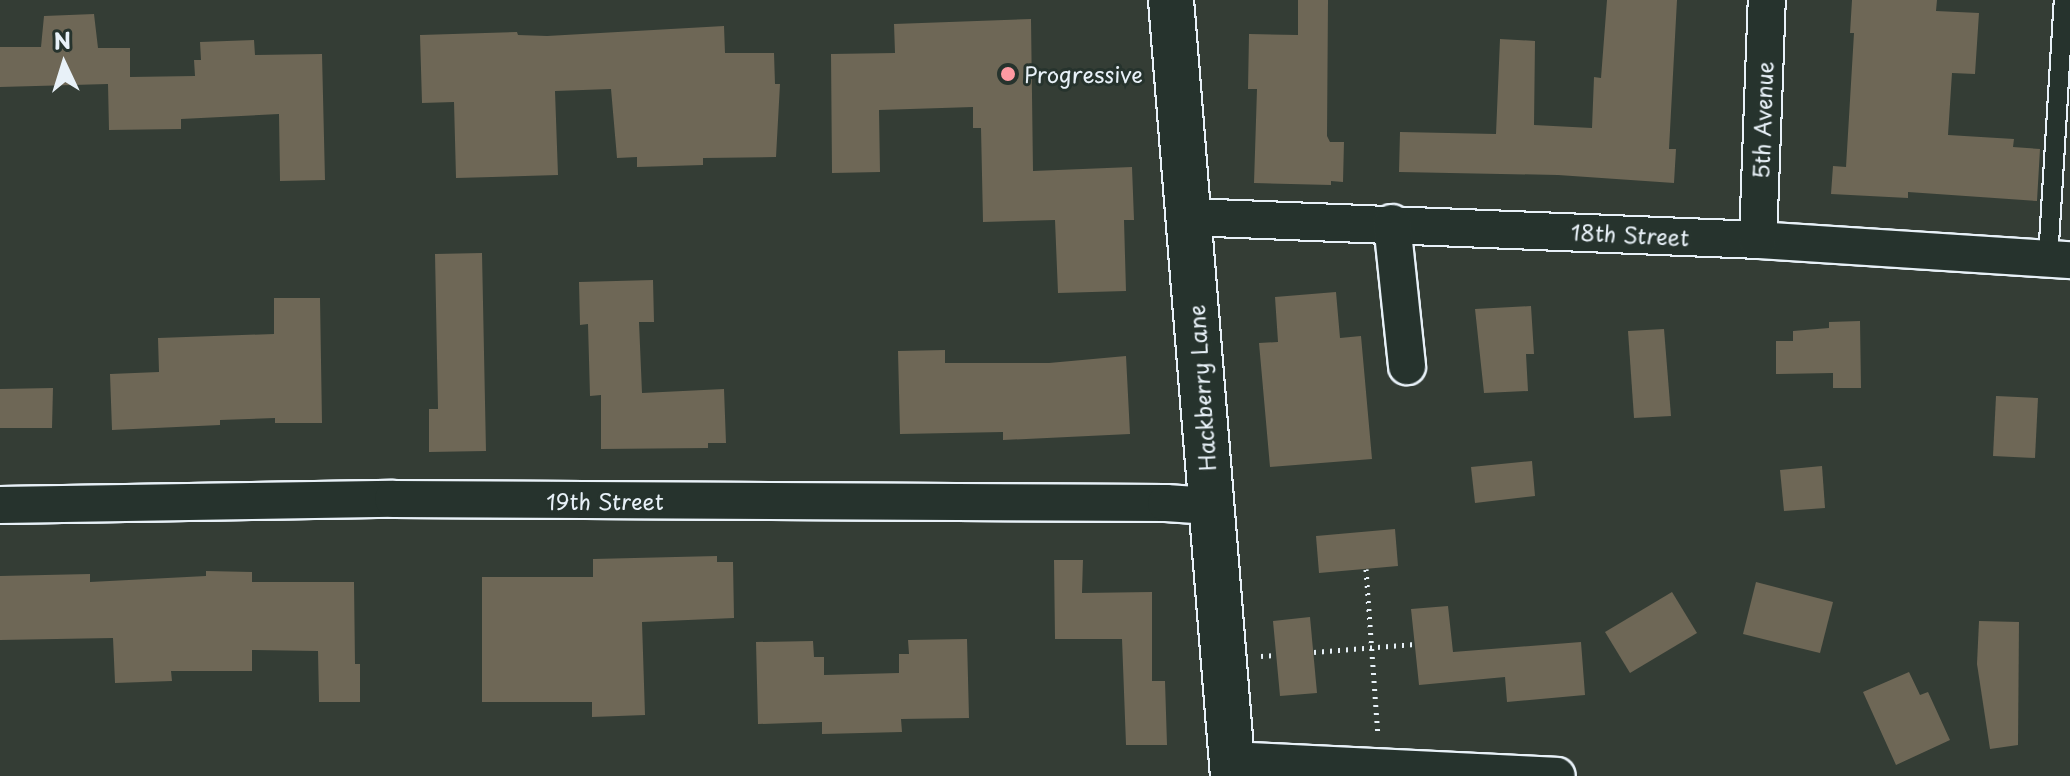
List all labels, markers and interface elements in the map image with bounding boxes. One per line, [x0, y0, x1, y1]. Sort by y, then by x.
text: N [52, 22, 72, 57]
north arrow [24, 24, 104, 104]
street label: 5th Avenue [1747, 60, 1777, 180]
place label: Progressive [1024, 61, 1143, 87]
marker: Progressive [999, 65, 1017, 83]
street label: 18th Street [1570, 218, 1690, 250]
street label: Hackberry Lane [1182, 304, 1220, 472]
street label: 19th Street [547, 488, 663, 514]

